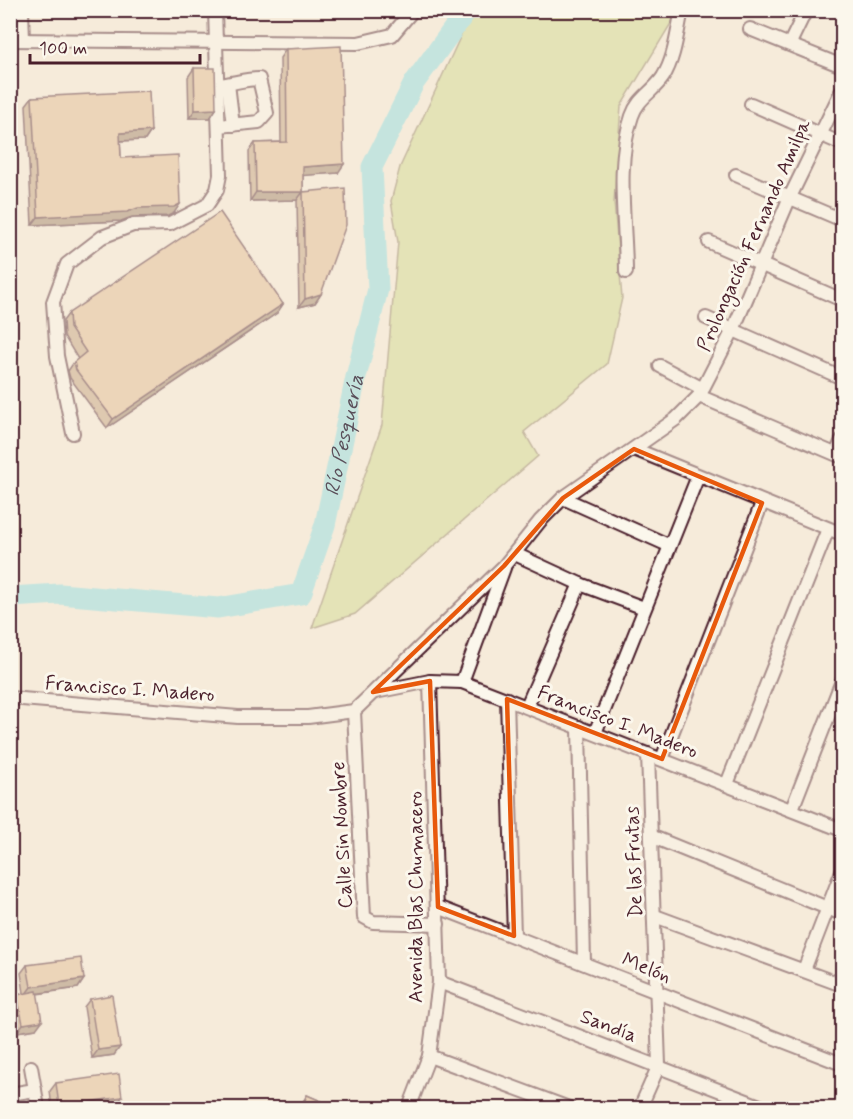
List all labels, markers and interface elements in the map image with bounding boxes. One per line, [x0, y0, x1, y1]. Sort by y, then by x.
scale bar [30, 27, 200, 65]
text: 100 m [39, 37, 87, 61]
street label: Prolongación Fernando Amilpa [691, 114, 819, 356]
water label: Río Pesquería [319, 372, 371, 498]
street label: Francisco I. Madero [44, 670, 216, 709]
street label: Francisco I. Madero [533, 679, 702, 765]
street label: Calle Sin Nombre [325, 760, 360, 909]
street label: Avenida Blas Chumacero [403, 791, 430, 1003]
street label: De las Frutas [619, 806, 650, 918]
street label: Melón [618, 946, 675, 990]
street label: Sandía [576, 1003, 641, 1050]

